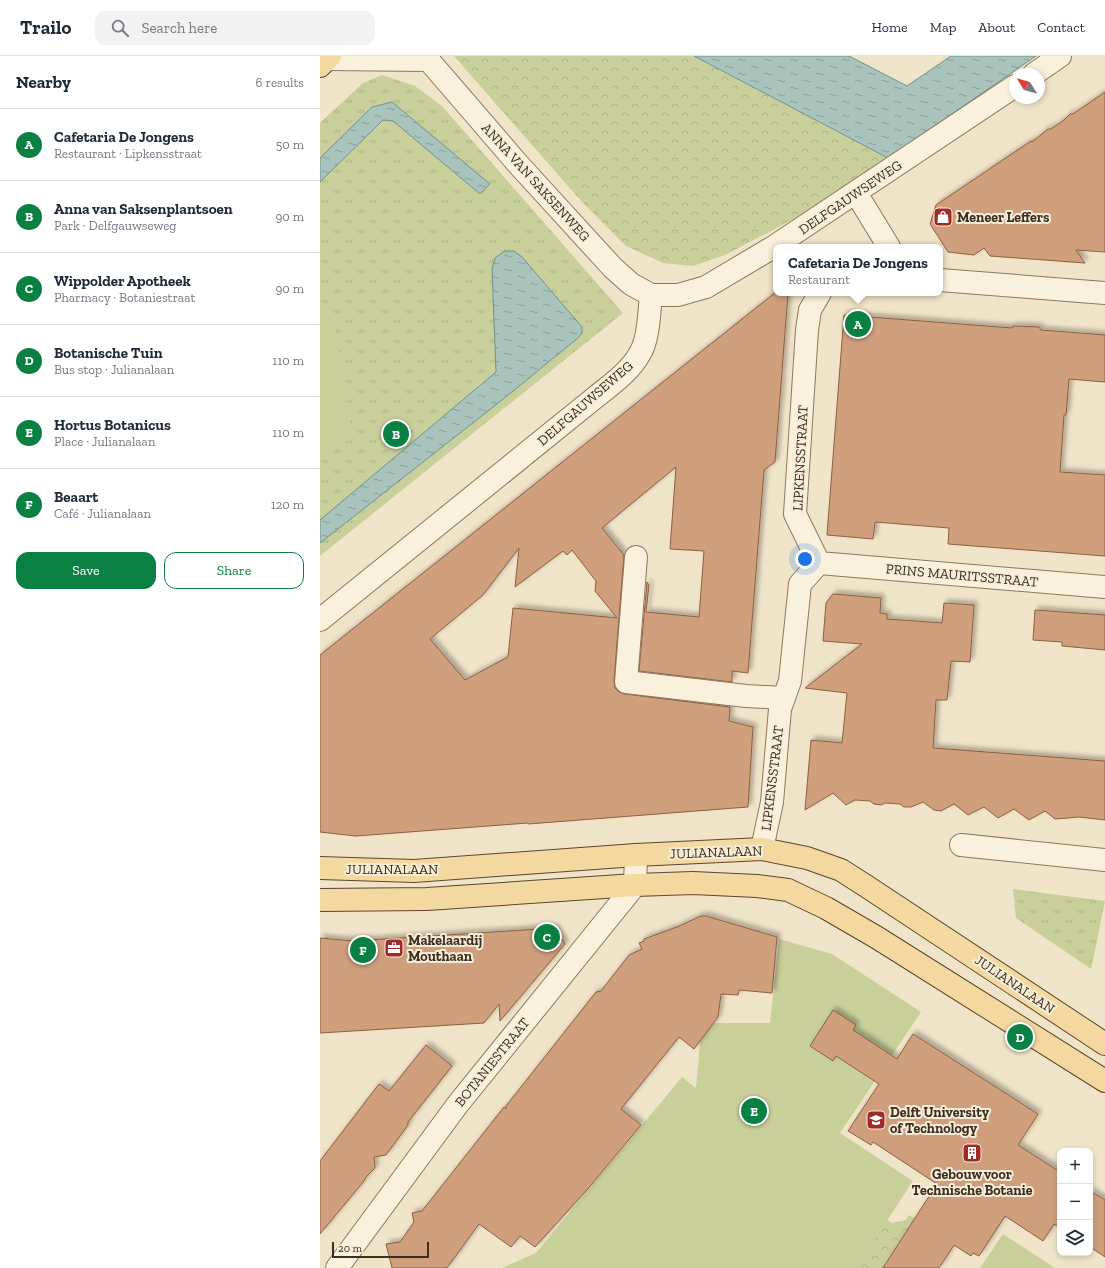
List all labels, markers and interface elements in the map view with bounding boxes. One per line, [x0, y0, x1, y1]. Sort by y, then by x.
search box [95, 10, 375, 46]
text: Trailo [20, 16, 71, 39]
icon: search [109, 17, 131, 39]
text: Search here [141, 19, 217, 37]
text: Home [872, 19, 908, 36]
text: Map [930, 19, 956, 36]
text: About [978, 19, 1015, 36]
text: Contact [1037, 19, 1085, 36]
north arrow [1009, 68, 1045, 104]
text: Nearby [16, 72, 71, 92]
text: 6 results [256, 75, 304, 90]
street label: ANNA VAN SAKSENWEG [478, 120, 594, 245]
text: Cafetaria De Jongens [54, 128, 194, 146]
text: A [25, 137, 33, 152]
text: 50 m [276, 137, 304, 152]
text: Restaurant · Lipkensstraat [54, 146, 202, 161]
street label: DELFGAUWSEWEG [795, 156, 905, 238]
text: Anna van Saksenplantsoen [54, 200, 233, 218]
shop icon: Meneer Leffers [932, 206, 954, 228]
text: B [25, 209, 33, 224]
text: 90 m [275, 209, 304, 224]
place label: Meneer Leffers [957, 209, 1050, 226]
text: Park · Delfgauwseweg [54, 218, 176, 233]
popup [773, 244, 943, 296]
text: Cafetaria De Jongens [788, 254, 928, 272]
text: Wippolder Apotheek [54, 272, 191, 290]
text: Restaurant [788, 272, 850, 287]
text: C [25, 281, 33, 296]
text: 90 m [275, 281, 304, 296]
text: Pharmacy · Botaniestraat [54, 290, 195, 305]
pin: A [845, 309, 871, 339]
text: Botanische Tuin [54, 344, 163, 362]
text: D [24, 353, 34, 368]
text: 110 m [272, 353, 304, 368]
street label: DELFGAUWSEWEG [534, 357, 637, 449]
text: Bus stop · Julianalaan [54, 362, 174, 377]
street label: LIPKENSSTRAAT [789, 404, 812, 511]
text: Hortus Botanicus [54, 416, 171, 434]
pin: B [383, 419, 409, 449]
text: E [25, 425, 33, 440]
text: 110 m [272, 425, 304, 440]
text: Place · Julianalaan [54, 434, 155, 449]
text: Beaart [54, 488, 98, 506]
text: F [25, 497, 33, 512]
text: 120 m [271, 497, 304, 512]
text: Café · Julianalaan [54, 506, 151, 521]
your location [795, 549, 815, 569]
button: Save [16, 552, 156, 589]
button: Share [164, 552, 304, 589]
street label: PRINS MAURITSSTRAAT [885, 560, 1039, 591]
street label: LIPKENSSTRAAT [758, 724, 787, 832]
street label: JULIANALAAN [669, 842, 763, 863]
street label: JULIANALAAN [346, 861, 438, 878]
pin: C [534, 922, 560, 952]
place label: Makelaardij Mouthaan [408, 932, 482, 965]
pin: F [350, 935, 376, 965]
office icon: Makelaardij Mouthaan [383, 937, 405, 959]
street label: JULIANALAAN [971, 951, 1058, 1017]
street label: BOTANIESTRAAT [451, 1014, 534, 1110]
pin: D [1007, 1022, 1033, 1052]
pin: E [741, 1096, 767, 1126]
place label: Delft University of Technology [890, 1104, 990, 1137]
school or university icon: Delft University of Technology [865, 1109, 887, 1131]
building icon: Gebouw voor Technische Botanie [961, 1142, 983, 1164]
map controls [1057, 1148, 1093, 1256]
button: + [1057, 1148, 1093, 1184]
place label: Gebouw voor Technische Botanie [912, 1166, 1033, 1199]
button: − [1057, 1184, 1093, 1220]
button: layers [1057, 1220, 1093, 1256]
scale bar [332, 1240, 429, 1259]
text: 20 m [338, 1242, 362, 1255]

